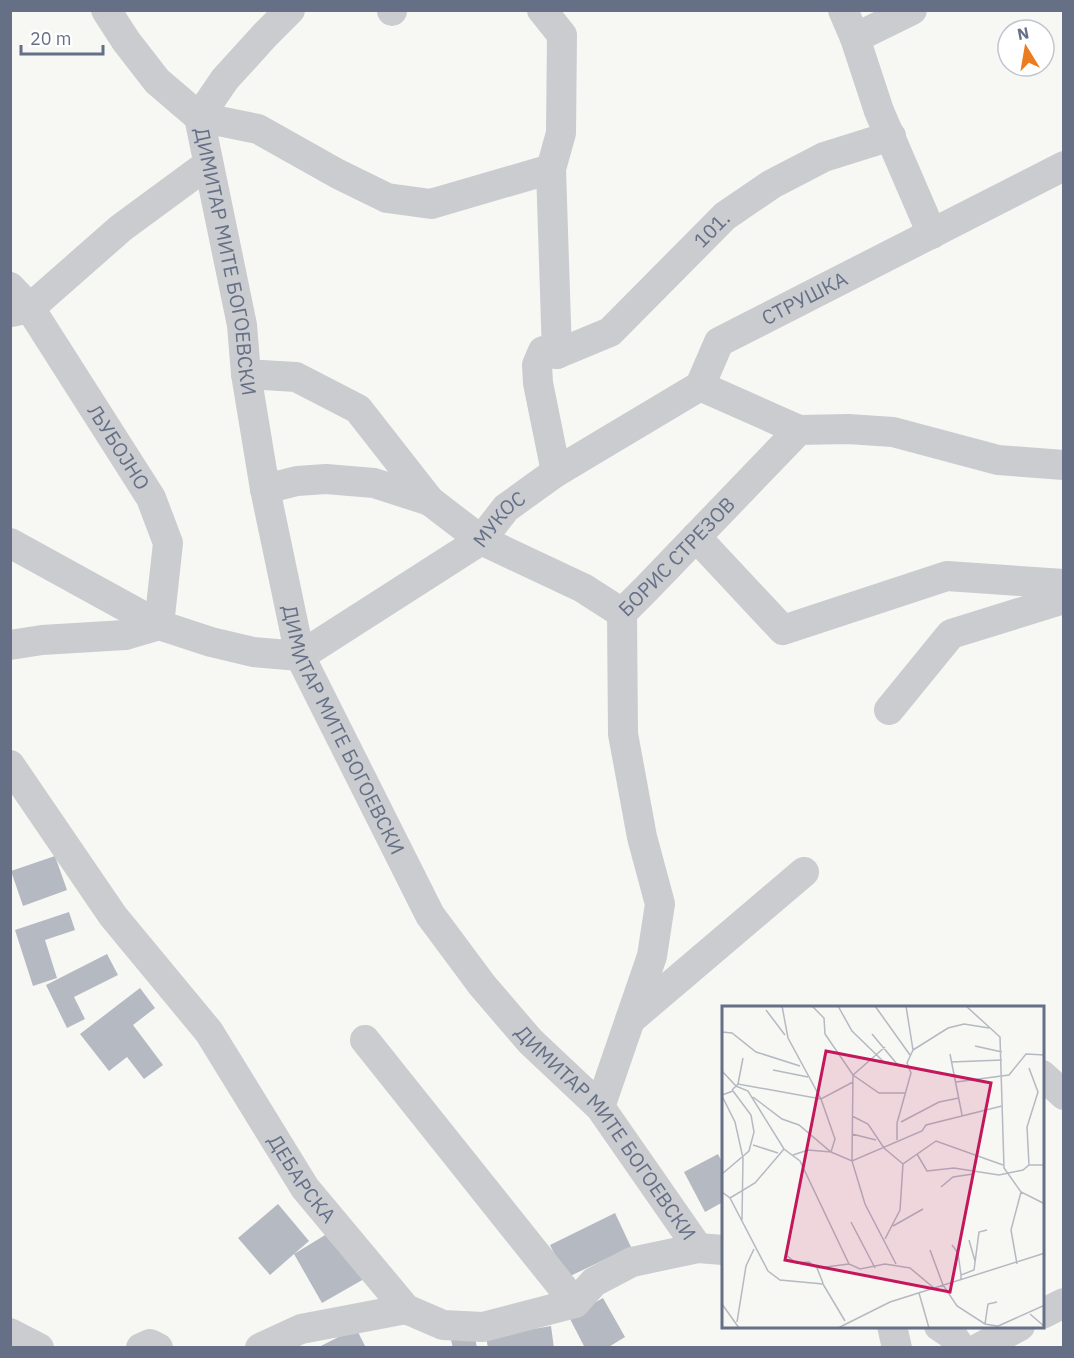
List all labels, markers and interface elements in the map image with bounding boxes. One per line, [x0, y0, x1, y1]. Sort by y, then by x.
scale bar [21, 18, 104, 56]
north arrow [996, 18, 1056, 78]
text: N [1016, 22, 1031, 44]
text: 20 m [30, 27, 72, 50]
street label: ДИМИТАР МИТЕ БОГОЕВСКИ [189, 125, 263, 397]
street label: 101. [687, 205, 736, 253]
street label: СТРУШКА [757, 265, 852, 331]
street label: ЉУБОЈНО [82, 399, 156, 495]
street label: МУКОС [466, 484, 531, 553]
street label: БОРИС СТРЕЗОВ [612, 491, 741, 622]
street label: ДИМИТАР МИТЕ БОГОЕВСКИ [277, 603, 411, 859]
inset map [722, 1006, 1044, 1328]
street label: ДИМИТАР МИТЕ БОГОЕВСКИ [509, 1019, 703, 1245]
street label: ДЕБАРСКА [262, 1129, 343, 1228]

